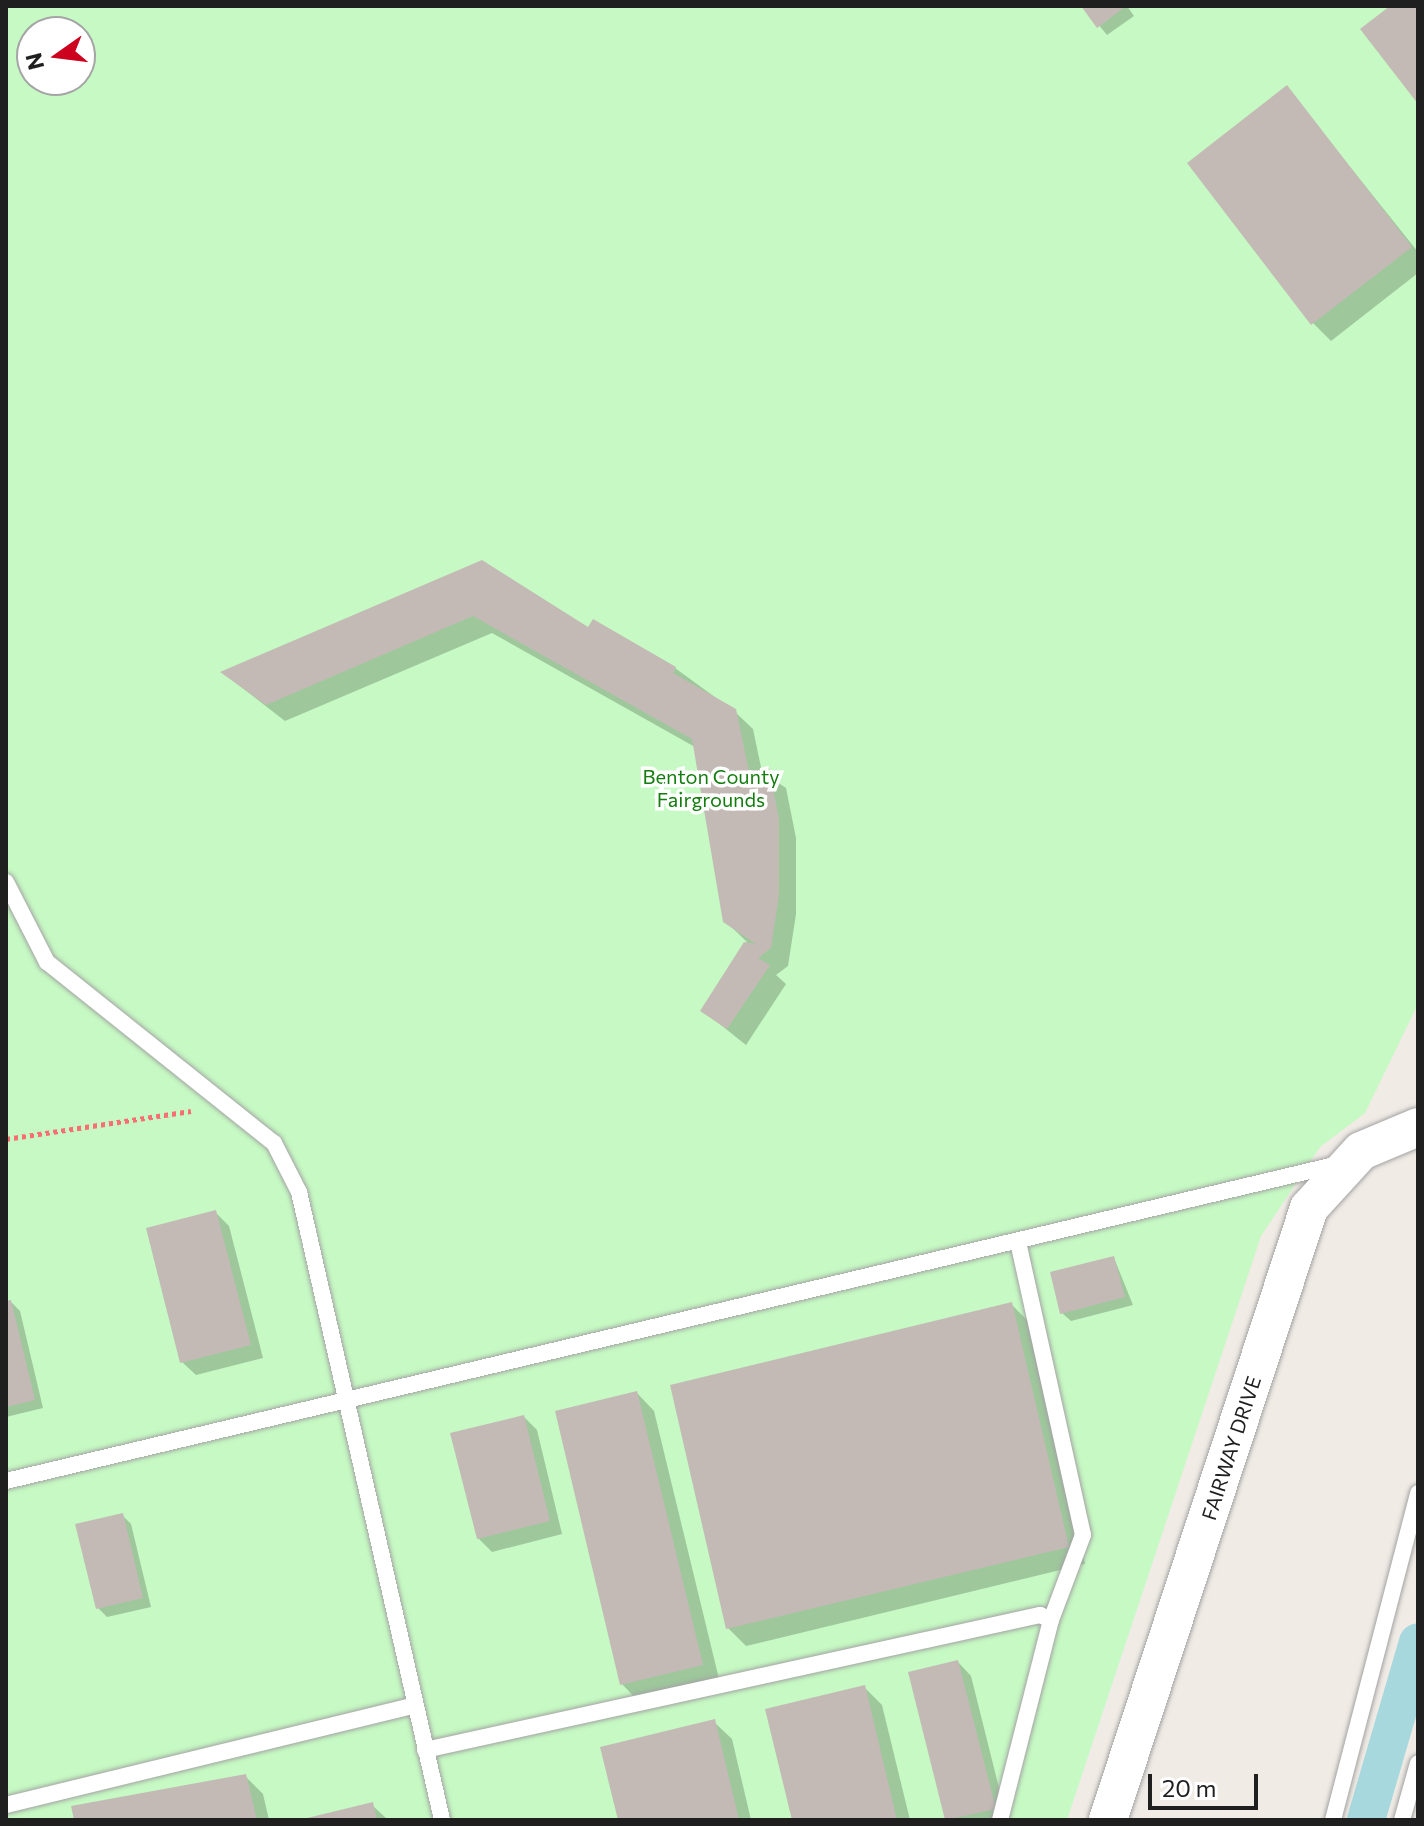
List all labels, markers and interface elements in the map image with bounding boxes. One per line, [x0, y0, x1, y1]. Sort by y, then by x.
north arrow [16, 16, 96, 96]
text: N [19, 50, 49, 73]
park label: Benton County Fairgrounds [642, 765, 780, 812]
street label: FAIRWAY DRIVE [1196, 1373, 1266, 1523]
scale bar [1152, 1758, 1262, 1808]
text: 20 m [1162, 1773, 1216, 1802]

